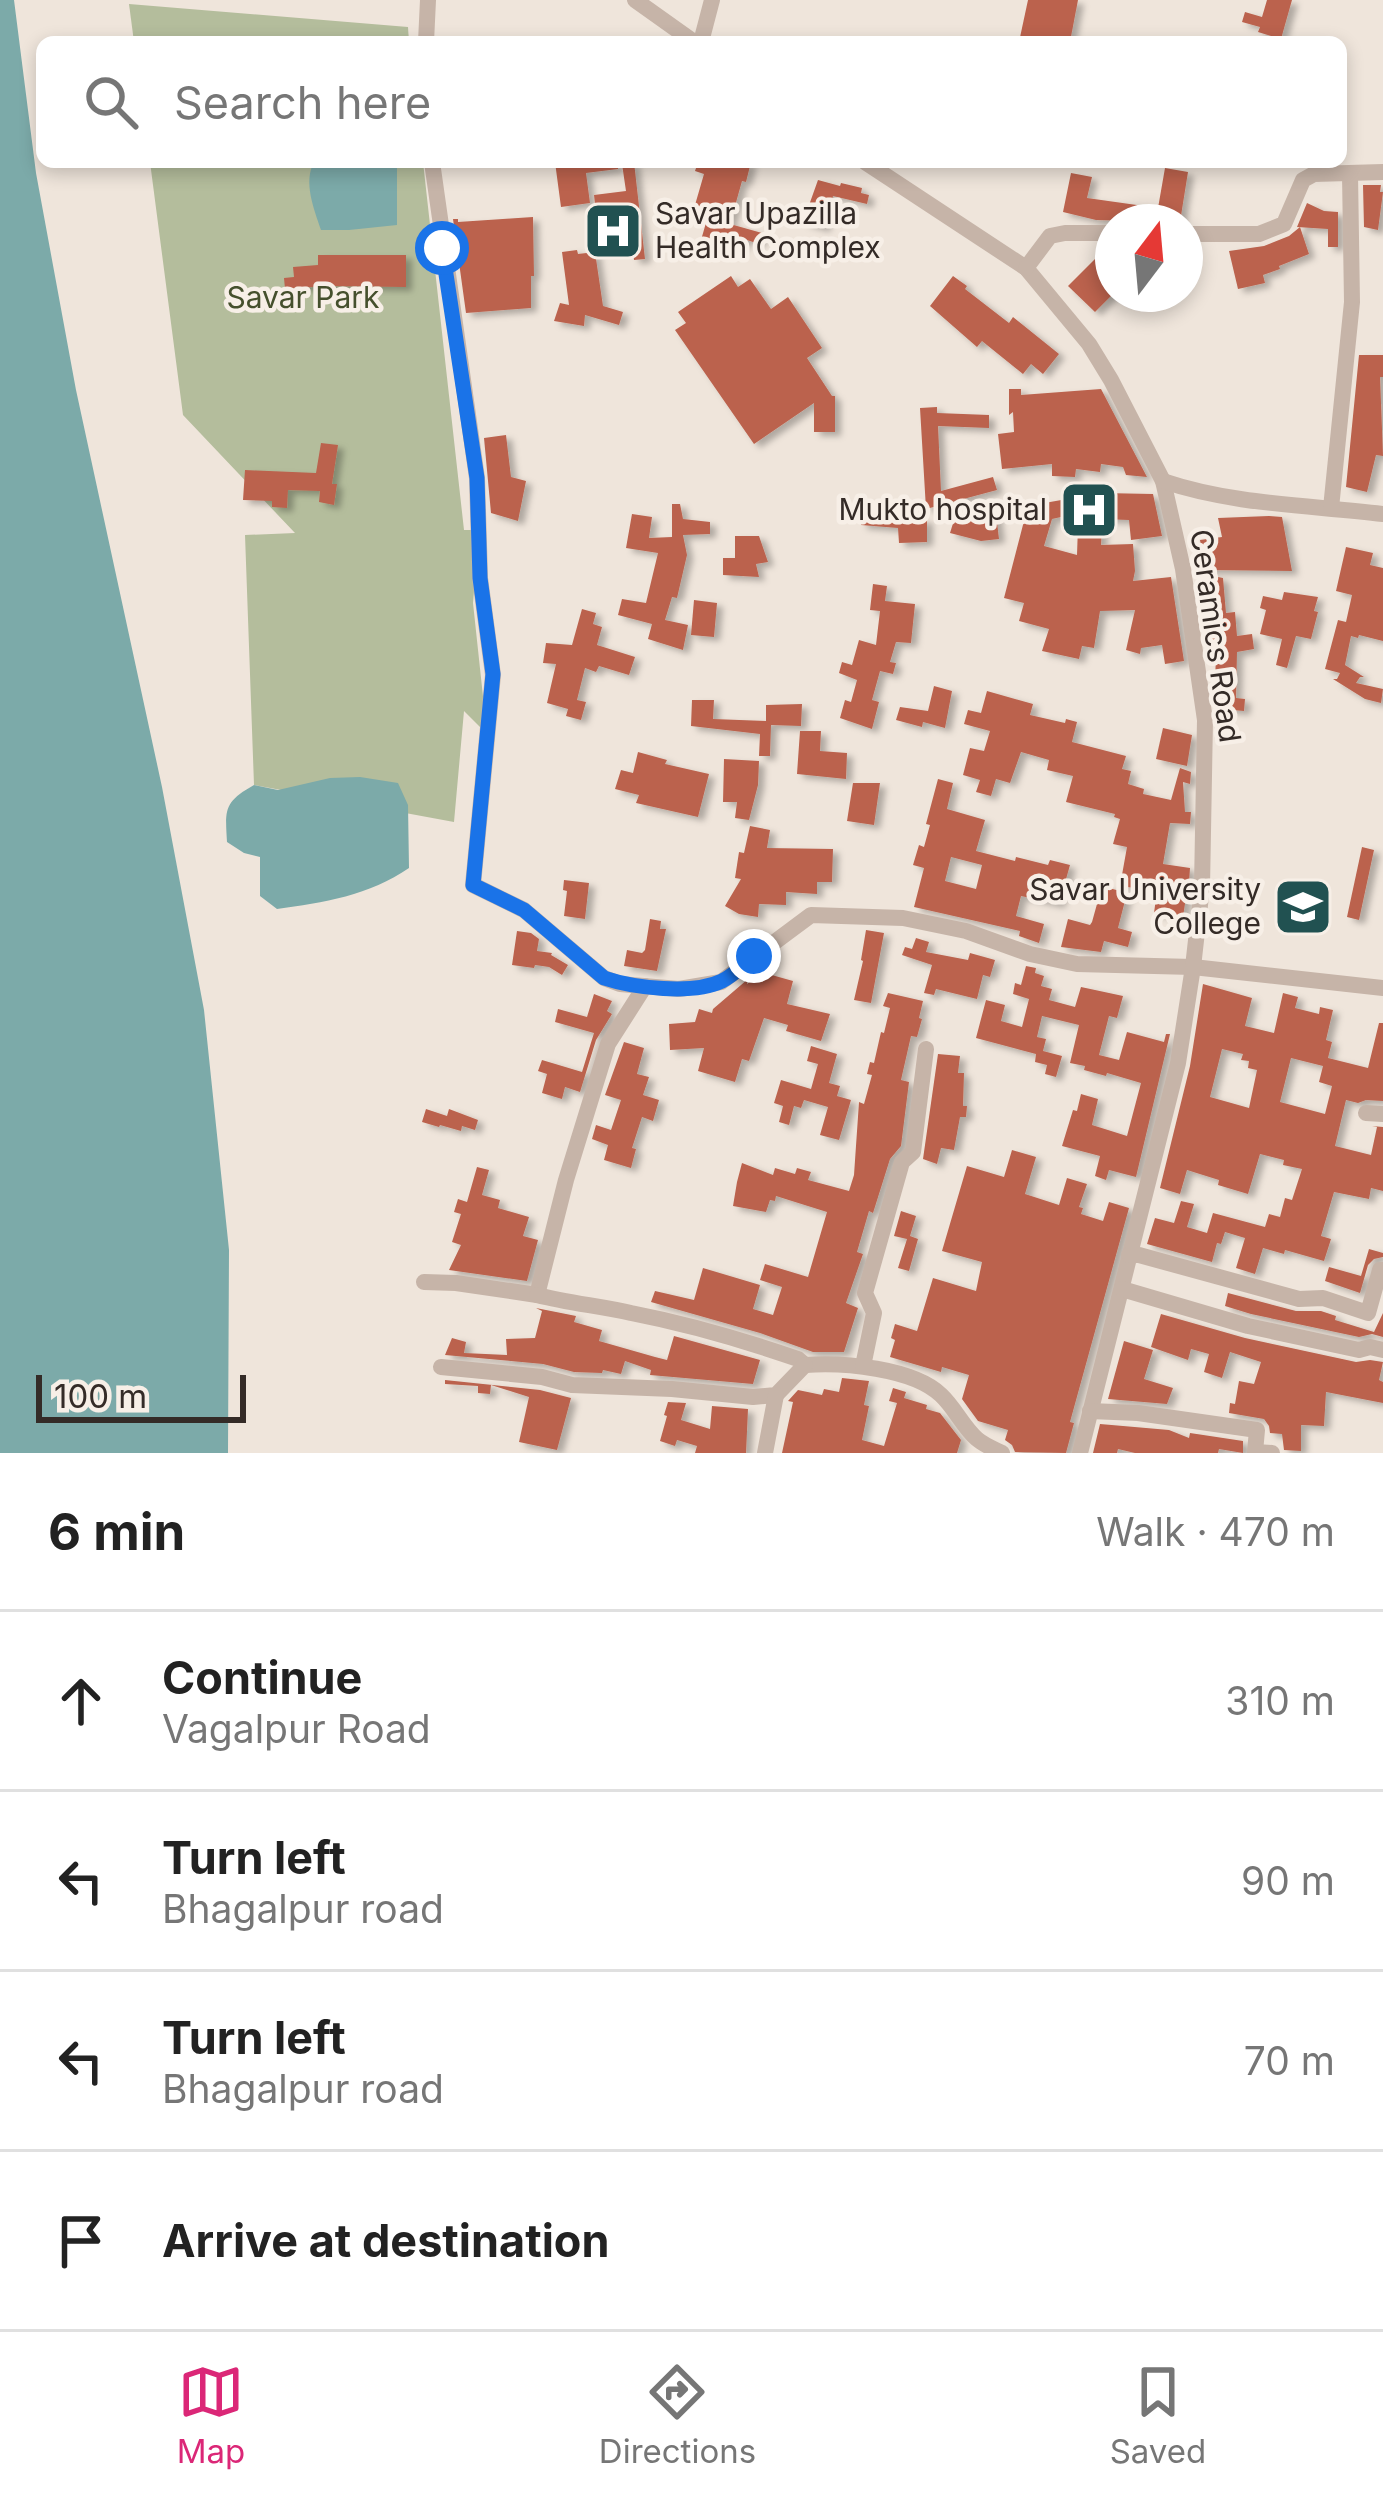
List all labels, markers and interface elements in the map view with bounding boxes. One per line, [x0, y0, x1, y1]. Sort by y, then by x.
search box [36, 36, 1347, 168]
icon: search [78, 69, 144, 135]
text: Search here [174, 75, 431, 130]
place label: Savar Upazilla Health Complex [655, 195, 881, 265]
hospital icon: Savar Upazilla Health Complex [582, 200, 644, 262]
north arrow [1095, 204, 1203, 312]
route start [415, 221, 469, 275]
park label: Savar Park [226, 279, 380, 315]
hospital icon: Mukto hospital [1058, 479, 1120, 541]
place label: Mukto hospital [838, 491, 1047, 527]
street label: Ceramics Road [1183, 527, 1249, 745]
place label: Savar University College [1029, 871, 1261, 941]
school or university icon: Savar University College [1272, 876, 1334, 938]
route end [727, 929, 781, 983]
scale bar [36, 1369, 246, 1422]
text: 100 m [54, 1376, 147, 1416]
text: 6 min [48, 1501, 185, 1562]
text: Walk · 470 m [1096, 1508, 1335, 1555]
text: Continue [162, 1650, 362, 1705]
icon: ahead [48, 1668, 114, 1734]
text: 310 m [1225, 1677, 1335, 1724]
text: Vagalpur Road [162, 1705, 431, 1752]
text: Turn left [162, 1830, 346, 1885]
icon: left [48, 1848, 114, 1914]
text: 90 m [1241, 1857, 1335, 1904]
text: Bhagalpur road [162, 1885, 444, 1932]
text: Turn left [162, 2010, 346, 2065]
icon: left [48, 2028, 114, 2094]
text: 70 m [1244, 2037, 1335, 2084]
text: Bhagalpur road [162, 2065, 444, 2112]
icon: arrive [48, 2208, 114, 2274]
text: Arrive at destination [162, 2213, 609, 2268]
tab: Map [177, 2359, 245, 2471]
tab: Directions [599, 2359, 756, 2471]
tab: Saved [1110, 2359, 1206, 2471]

